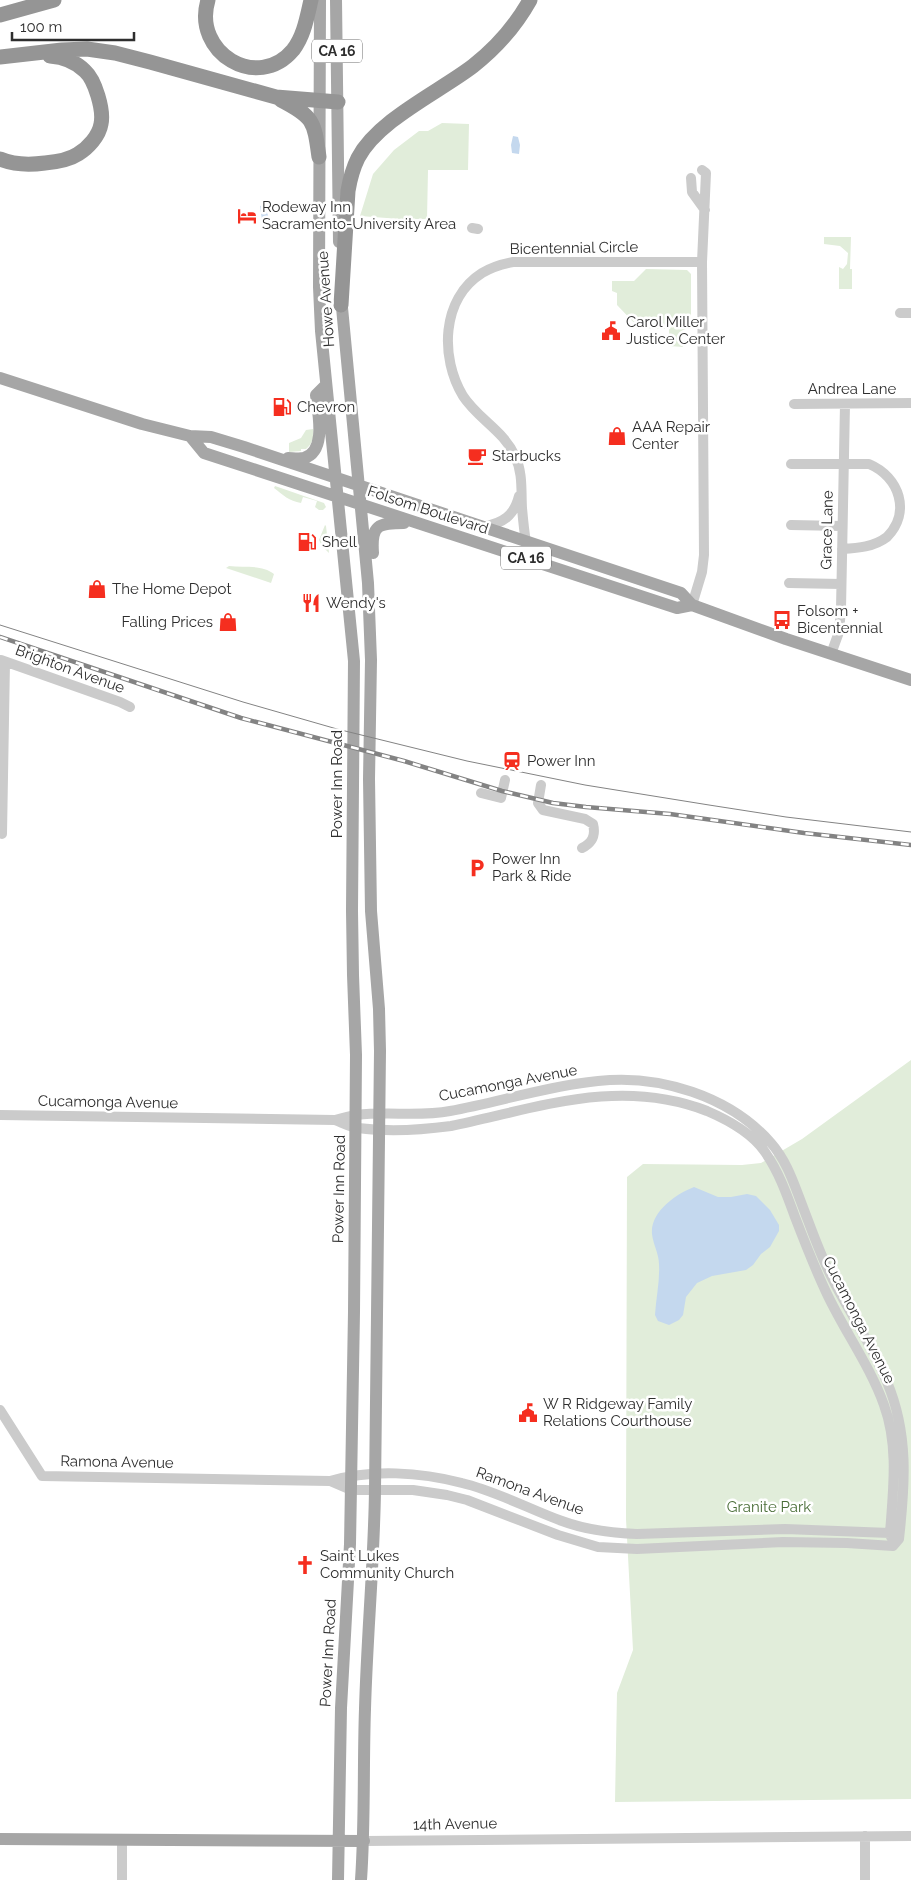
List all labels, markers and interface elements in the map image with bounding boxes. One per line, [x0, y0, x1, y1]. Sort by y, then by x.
scale bar [12, 10, 135, 42]
text: 100 m [20, 18, 62, 36]
road number: CA 16 [312, 40, 362, 62]
place label: Rodeway Inn Sacramento-University Area [262, 198, 456, 233]
hotel icon: Rodeway Inn Sacramento-University Area [236, 205, 258, 227]
street label: Bicentennial Circle [510, 238, 639, 258]
street label: Howe Avenue [314, 250, 338, 348]
place label: Carol Miller Justice Center [626, 313, 726, 348]
public building icon: Carol Miller Justice Center [600, 320, 622, 342]
street label: Andrea Lane [808, 380, 896, 398]
fuel station icon: Chevron [271, 396, 293, 418]
place label: Chevron [297, 398, 355, 416]
place label: AAA Repair Center [632, 418, 711, 453]
shop icon: AAA Repair Center [606, 425, 628, 447]
cafe icon: Starbucks [466, 445, 488, 467]
place label: Starbucks [492, 447, 561, 465]
street label: Folsom Boulevard [365, 482, 491, 538]
street label: Grace Lane [817, 490, 837, 570]
fuel station icon: Shell [296, 531, 318, 553]
place label: Shell [322, 533, 358, 551]
road number: CA 16 [501, 546, 551, 570]
shop icon: The Home Depot [86, 578, 108, 600]
place label: The Home Depot [112, 580, 231, 598]
restaurant icon: Wendy's [300, 592, 322, 614]
place label: Wendy's [326, 594, 386, 612]
place label: Folsom + Bicentennial [797, 602, 884, 637]
bus stop icon: Folsom + Bicentennial [771, 609, 793, 631]
shop icon: Falling Prices [217, 611, 239, 633]
place label: Falling Prices [122, 613, 213, 631]
street label: Brighton Avenue [13, 641, 127, 697]
street label: Power Inn Road [328, 730, 346, 838]
station icon: Power Inn [501, 750, 523, 772]
place label: Power Inn [527, 752, 596, 770]
place label: Power Inn Park & Ride [492, 850, 572, 885]
parking icon: Power Inn Park & Ride [466, 857, 488, 879]
street label: Cucamonga Avenue [437, 1061, 579, 1105]
street label: Cucamonga Avenue [38, 1092, 179, 1112]
street label: Power Inn Road [329, 1135, 349, 1243]
street label: Cucamonga Avenue [819, 1253, 899, 1387]
place label: W R Ridgeway Family Relations Courthouse [543, 1395, 692, 1430]
public building icon: W R Ridgeway Family Relations Courthouse [517, 1402, 539, 1424]
street label: Ramona Avenue [60, 1452, 174, 1472]
street label: Ramona Avenue [474, 1463, 587, 1519]
park label: Granite Park [727, 1498, 811, 1516]
place label: Saint Lukes Community Church [320, 1547, 454, 1582]
church icon: Saint Lukes Community Church [294, 1554, 316, 1576]
street label: Power Inn Road [316, 1598, 340, 1708]
street label: 14th Avenue [413, 1814, 498, 1834]

